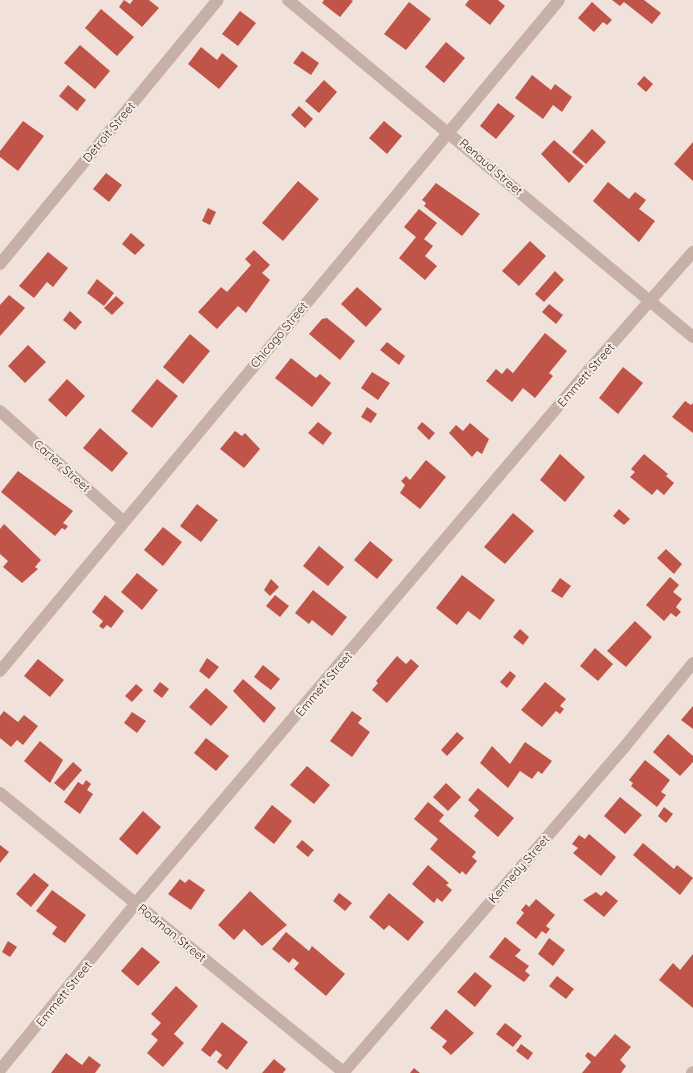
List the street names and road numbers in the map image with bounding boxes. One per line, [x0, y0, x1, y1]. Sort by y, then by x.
street label: Detroit Street [80, 99, 138, 165]
street label: Renaud Street [456, 136, 526, 198]
street label: Chicago Street [247, 299, 311, 371]
street label: Emmett Street [554, 340, 618, 410]
street label: Carter Street [31, 437, 93, 495]
street label: Emmett Street [293, 649, 355, 719]
street label: Kennedy Street [486, 832, 552, 906]
street label: Rodman Street [135, 901, 209, 965]
street label: Emmett Street [33, 959, 95, 1029]

